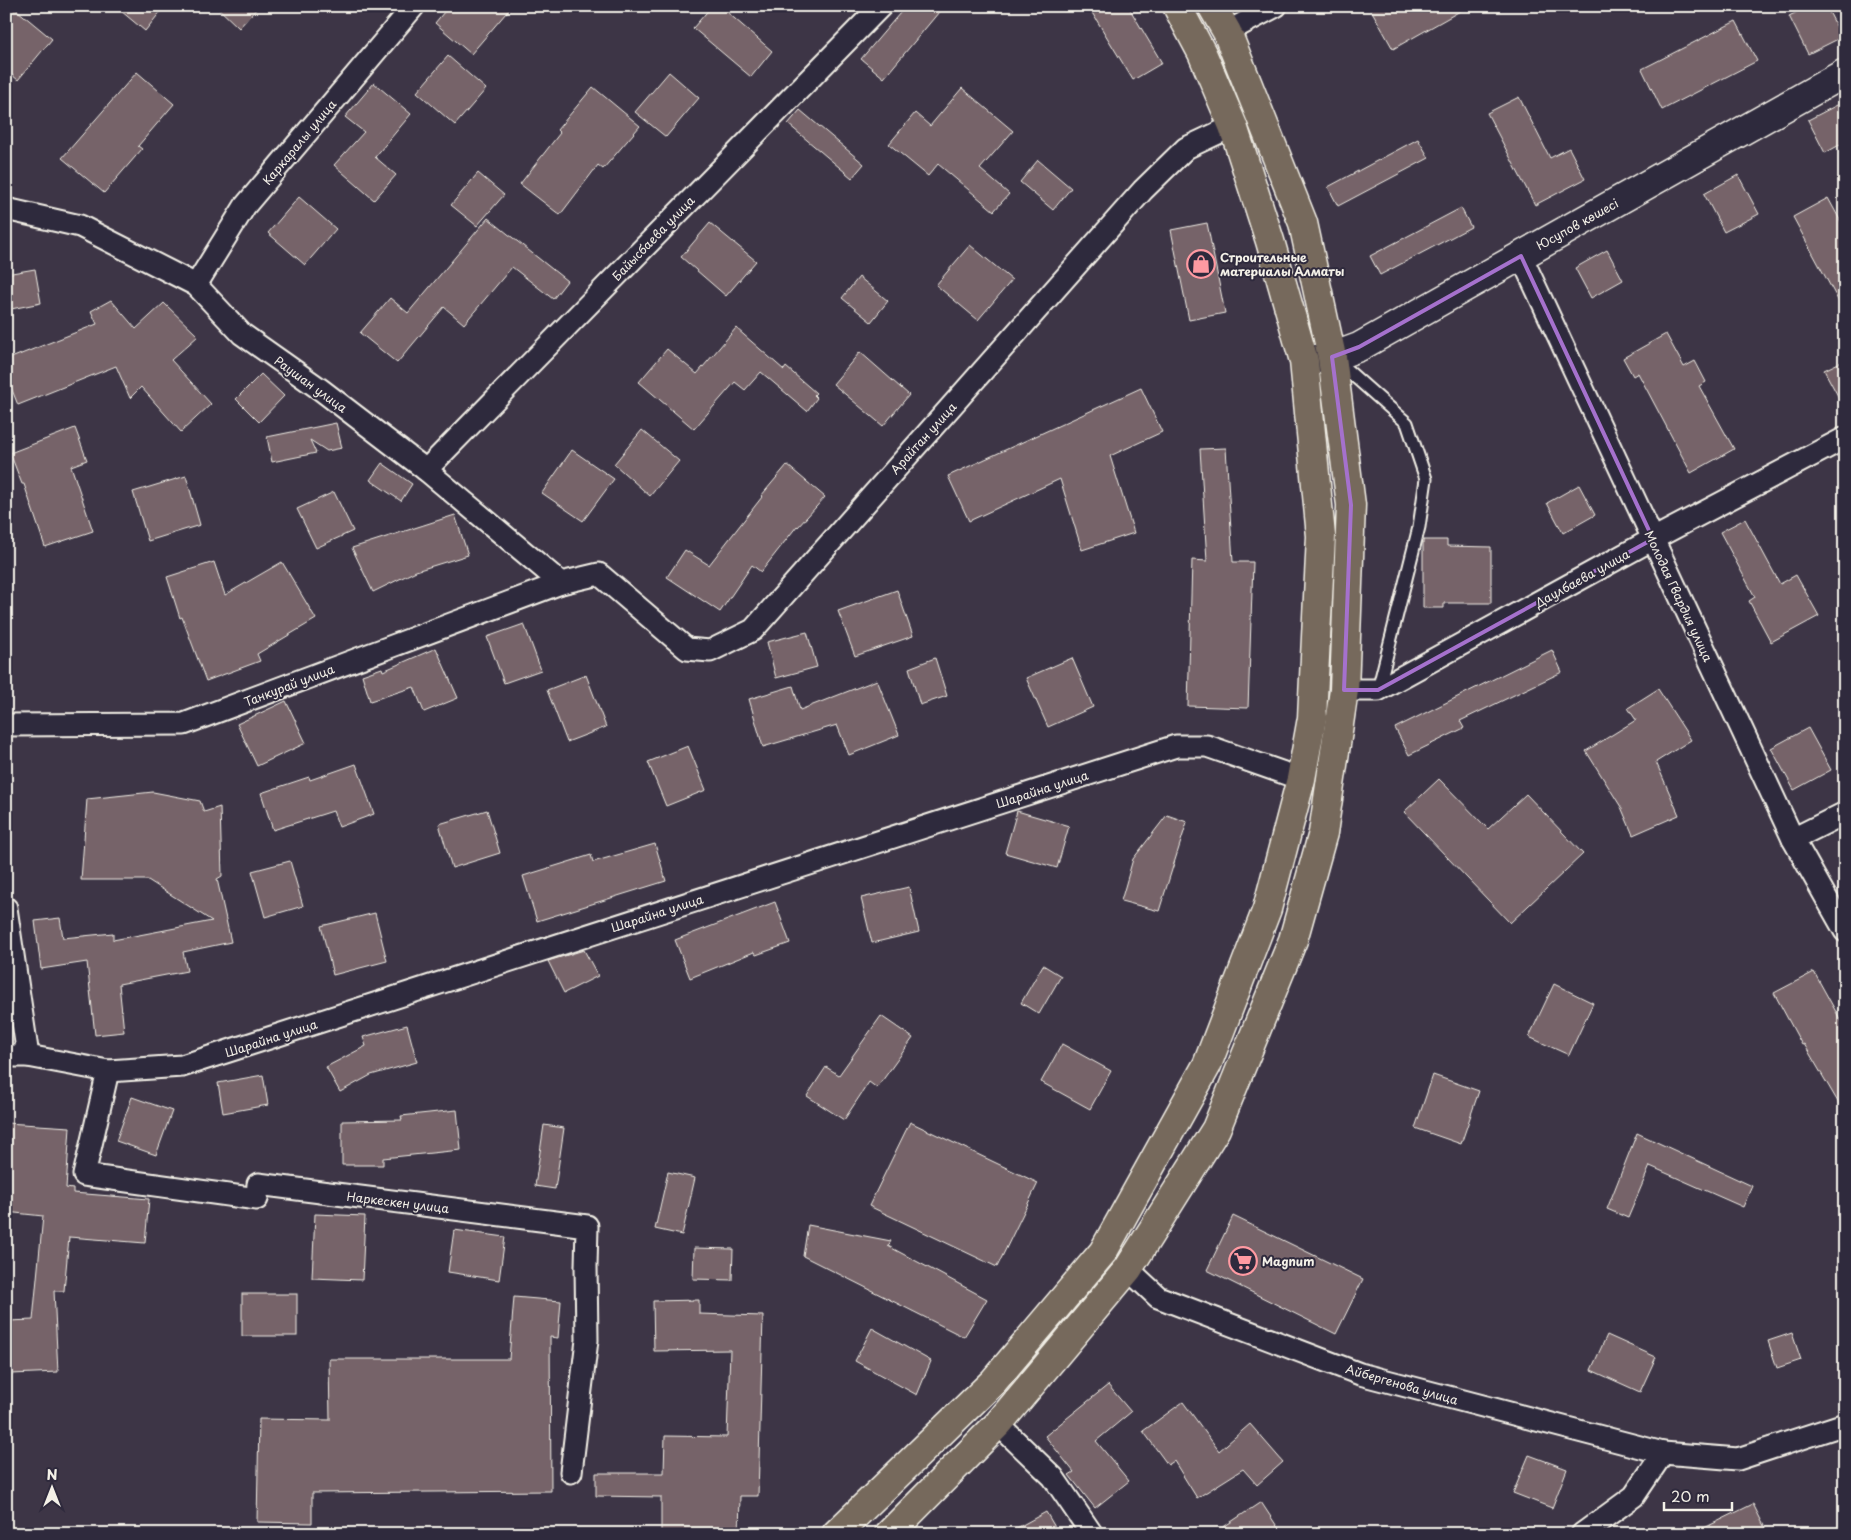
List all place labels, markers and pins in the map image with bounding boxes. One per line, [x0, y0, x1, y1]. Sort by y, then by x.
place label: Строительные материалы Алматы [1220, 248, 1345, 280]
shop icon: Строительные материалы Алматы [1186, 249, 1216, 279]
supermarket icon: Magnum [1228, 1246, 1258, 1276]
place label: Magnum [1262, 1252, 1314, 1270]

